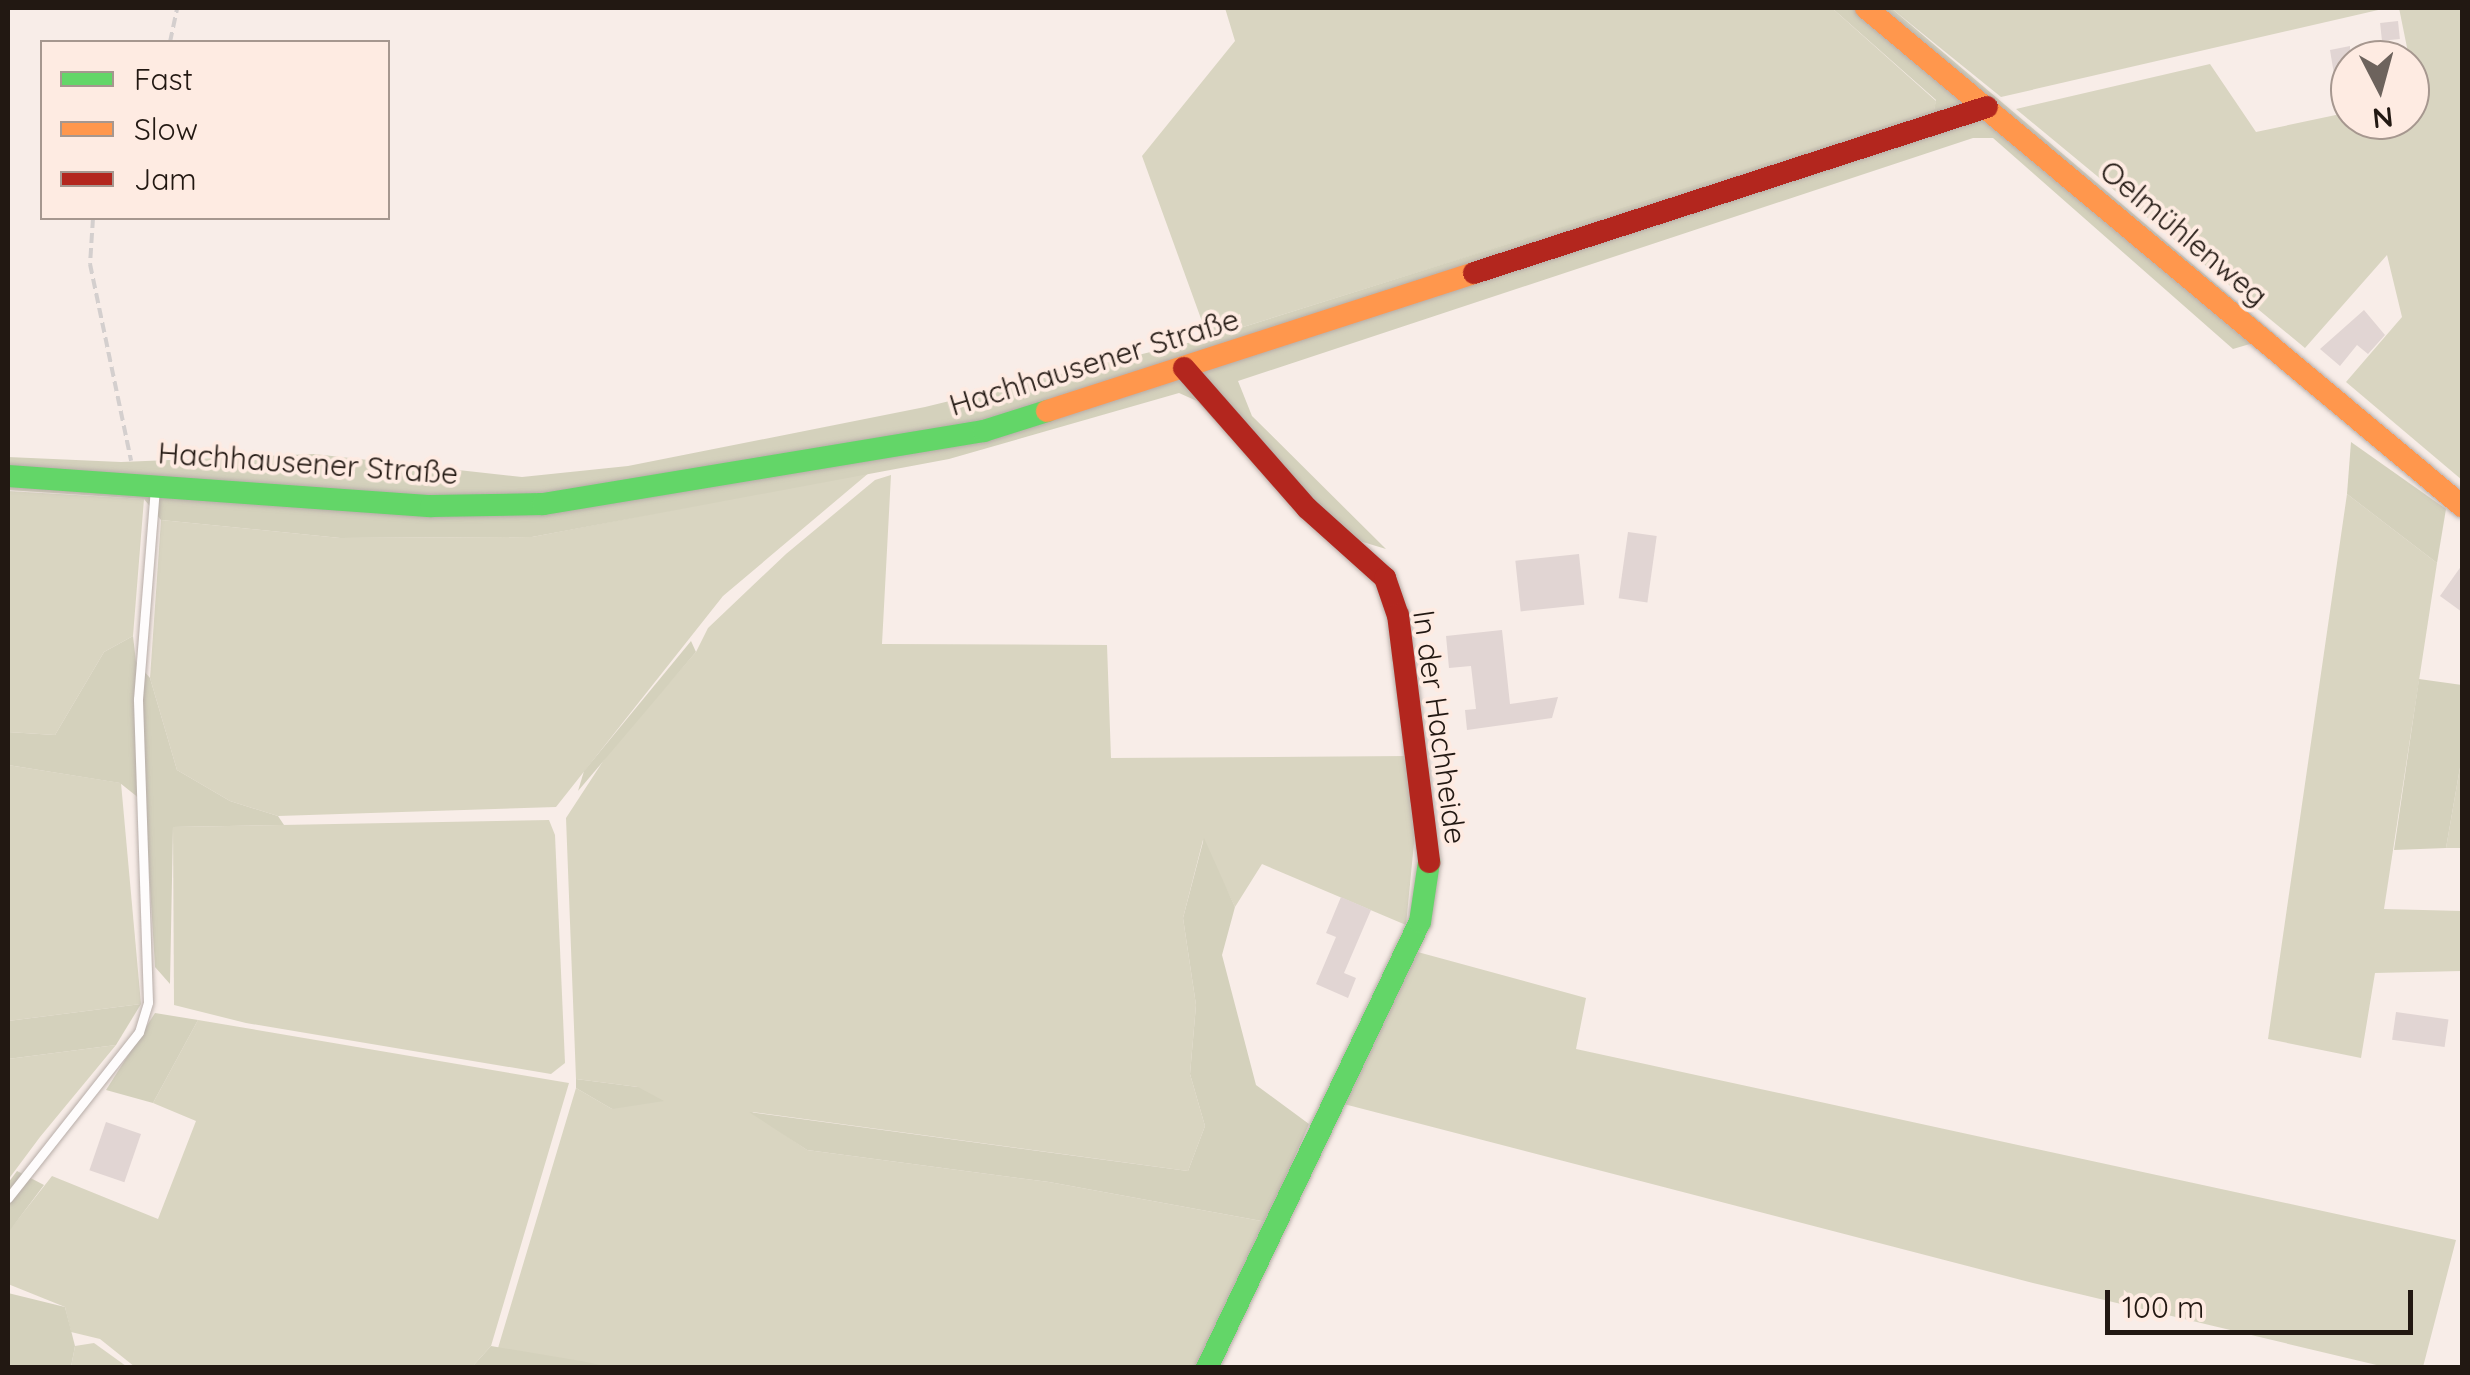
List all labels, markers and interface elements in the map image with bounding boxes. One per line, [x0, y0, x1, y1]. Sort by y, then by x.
legend [40, 40, 390, 220]
north arrow [2330, 40, 2430, 140]
text: Fast [134, 60, 193, 98]
text: N [2371, 100, 2395, 137]
text: Slow [134, 110, 198, 148]
street label: Oelmühlenweg [2093, 153, 2275, 313]
text: Jam [134, 160, 197, 198]
street label: Hachhausener Straße [945, 301, 1243, 423]
street label: Hachhausener Straße [157, 435, 459, 491]
street label: In der Hachheide [1406, 608, 1474, 846]
scale bar [2110, 1270, 2418, 1332]
text: 100 m [2122, 1288, 2204, 1326]

